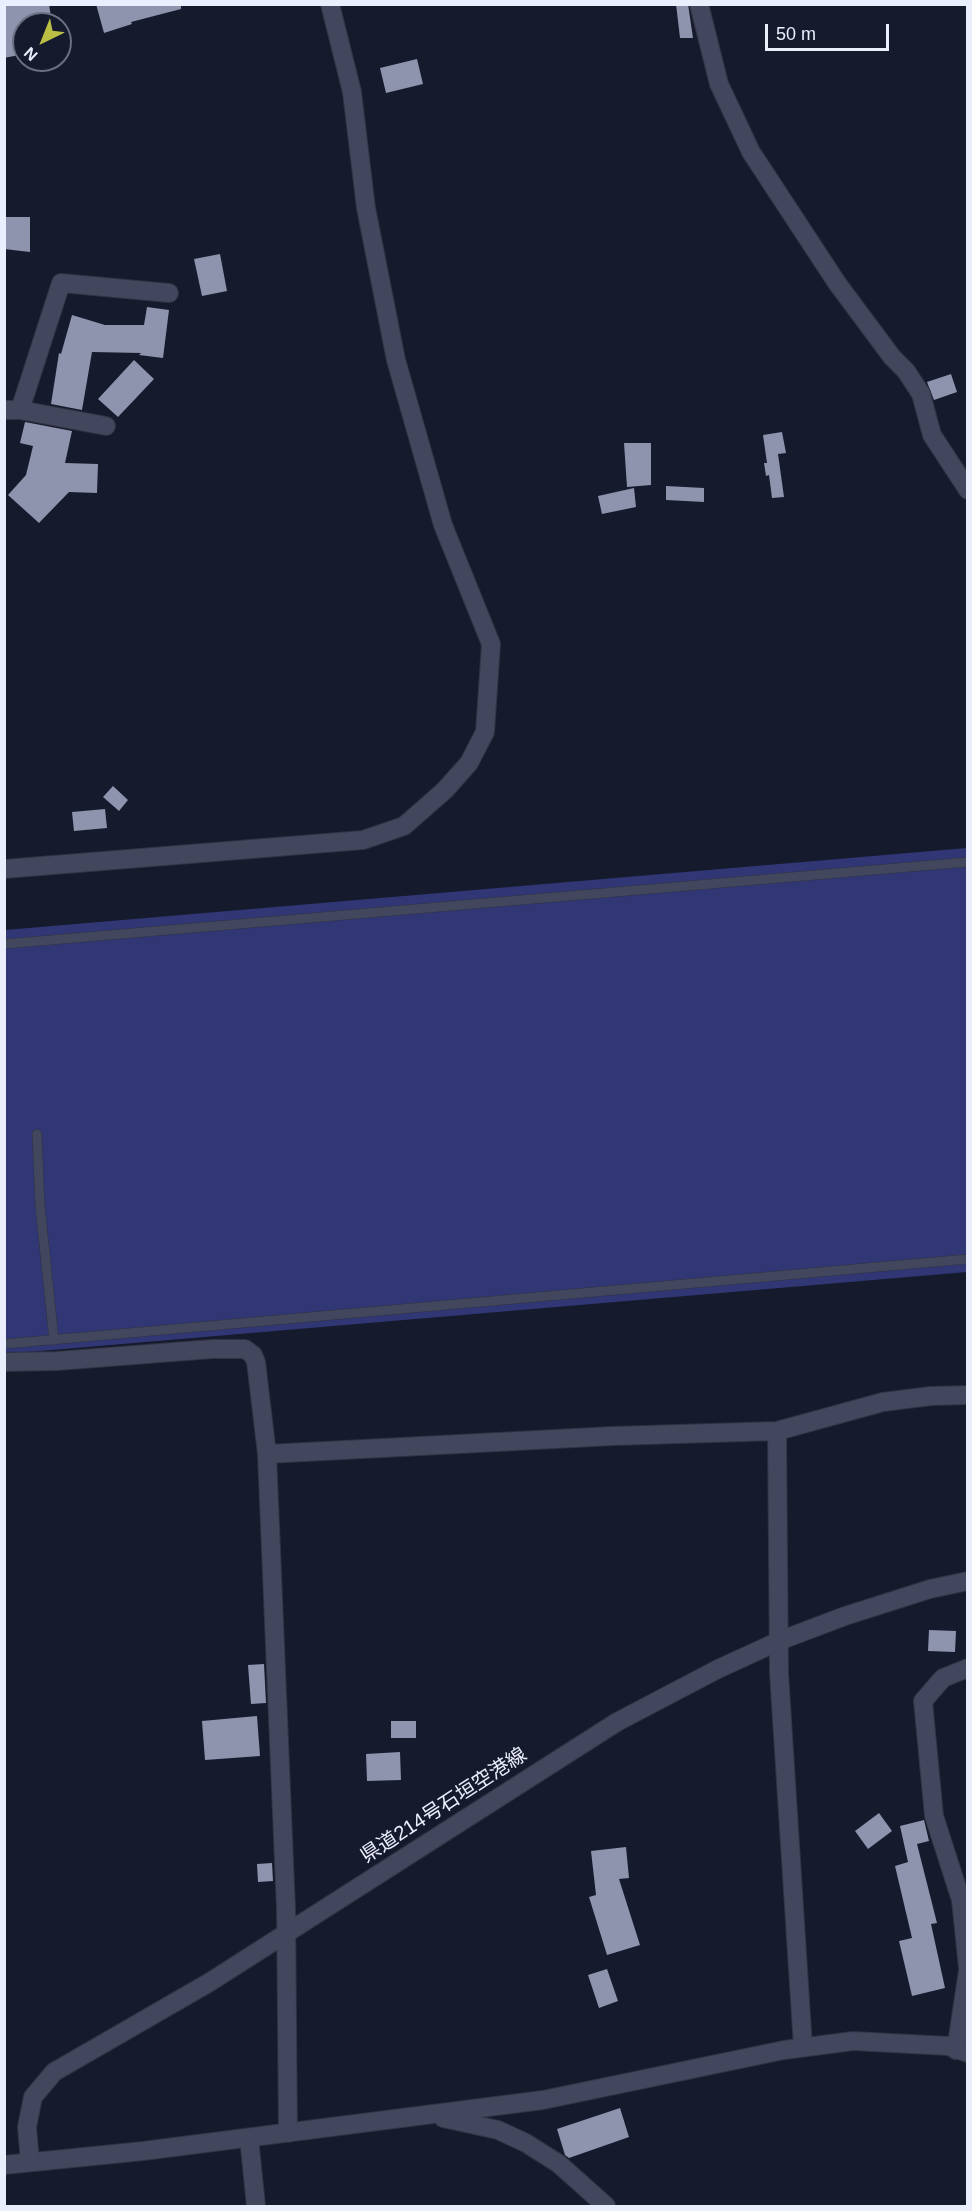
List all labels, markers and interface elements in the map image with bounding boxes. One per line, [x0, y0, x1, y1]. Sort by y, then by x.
north arrow [12, 12, 72, 72]
scale bar [768, 12, 892, 50]
text: 50 m [776, 24, 816, 44]
text: N [21, 44, 41, 64]
street label: 県道214号石垣空港線 [356, 1743, 532, 1869]

